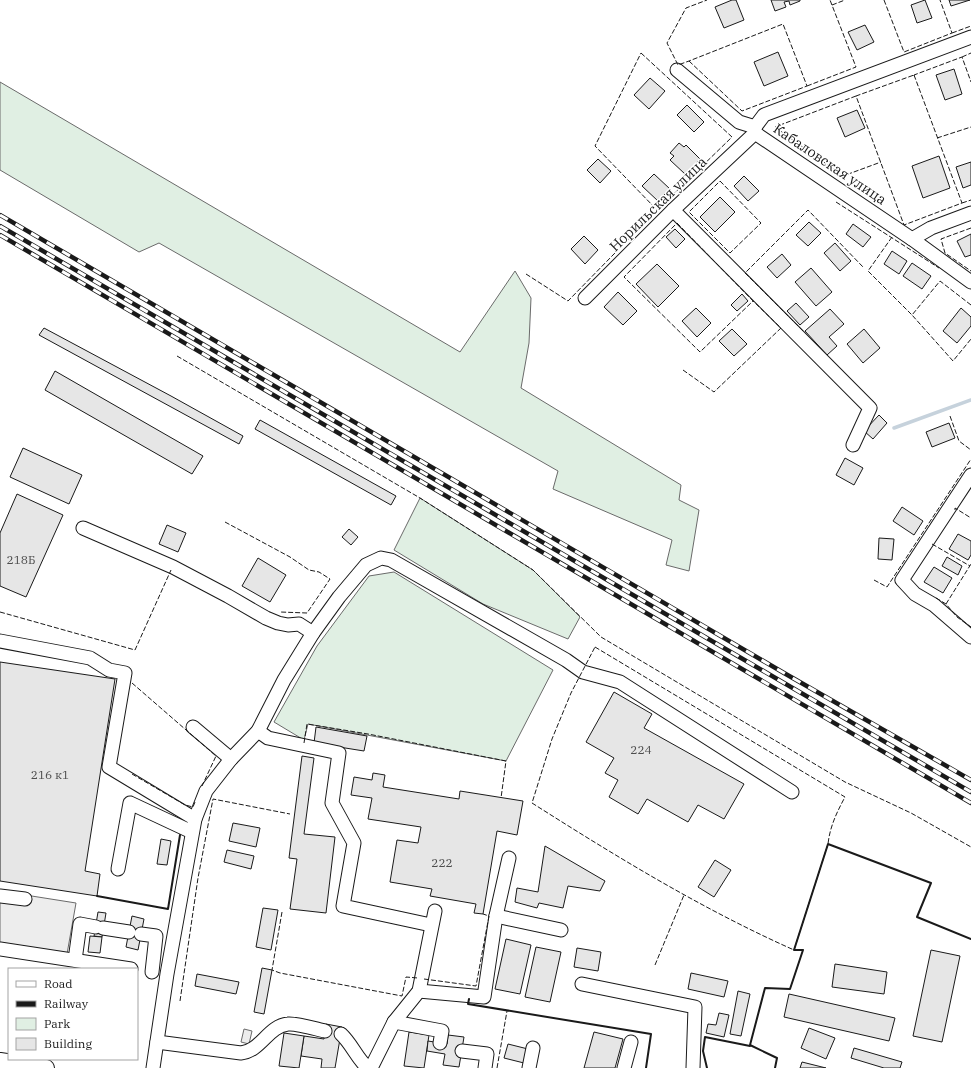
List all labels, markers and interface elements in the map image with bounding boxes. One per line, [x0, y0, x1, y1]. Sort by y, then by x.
street label: Кабаловская улица [770, 119, 890, 209]
street label: Норильская улица [605, 153, 711, 255]
house number: 218Б [6, 552, 36, 567]
house number: 224 [630, 742, 652, 757]
house number: 216 к1 [31, 767, 69, 782]
house number: 222 [431, 855, 453, 870]
legend [8, 968, 138, 1060]
text: Road [44, 976, 73, 991]
text: Railway [44, 996, 89, 1011]
text: Park [44, 1016, 70, 1031]
text: Building [44, 1036, 92, 1051]

